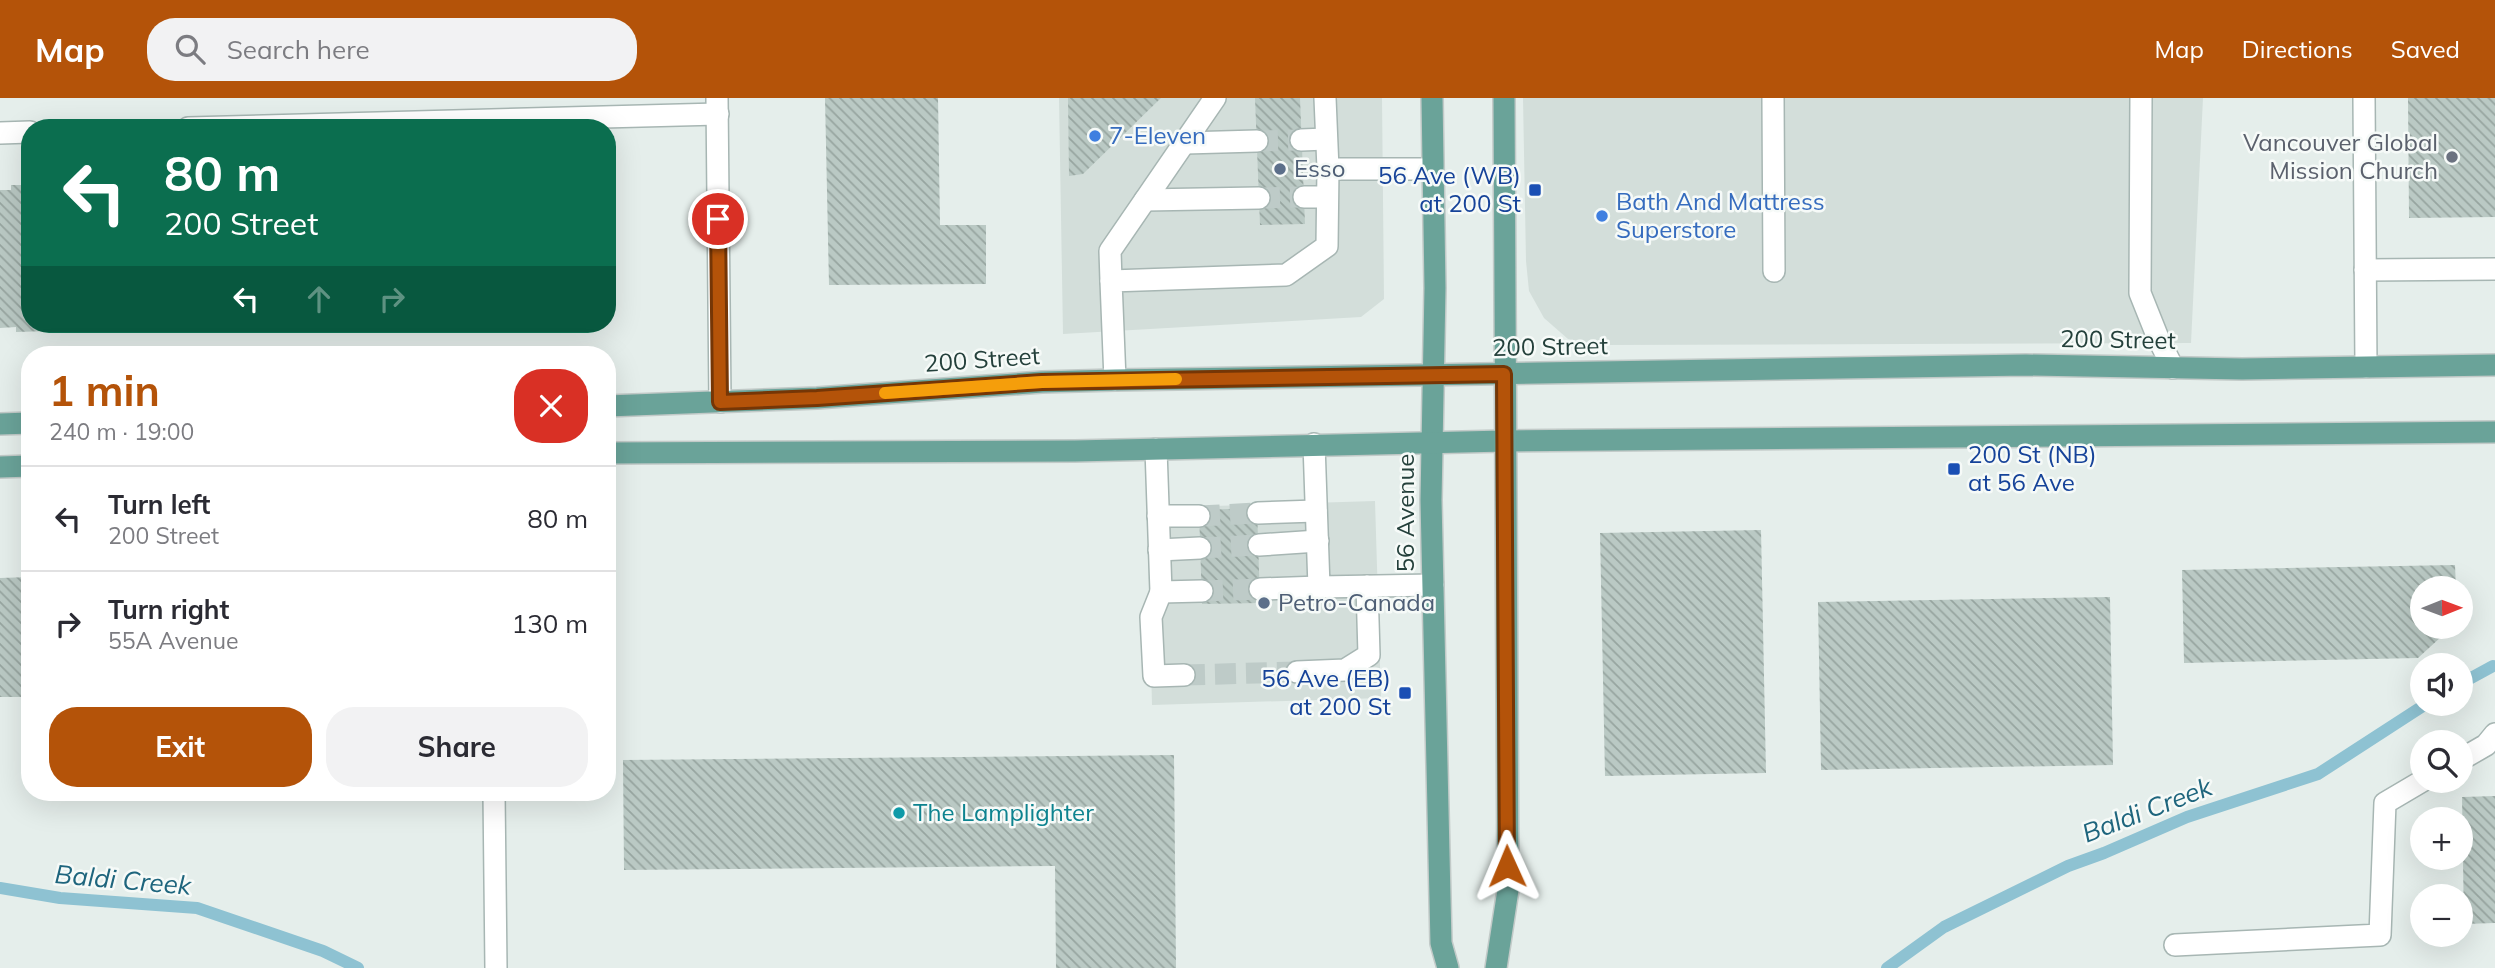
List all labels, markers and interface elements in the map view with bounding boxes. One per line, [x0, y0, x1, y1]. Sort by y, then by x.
search box [147, 18, 637, 81]
text: Map [35, 29, 105, 70]
icon: search [171, 30, 209, 68]
text: Search here [227, 33, 370, 66]
text: Map [2154, 34, 2204, 64]
text: Directions [2242, 34, 2353, 64]
text: Saved [2391, 34, 2460, 64]
place label: 7-Eleven [1109, 120, 1206, 150]
place label: Vancouver Global Mission Church [2243, 127, 2438, 185]
marker: 7-Eleven [1087, 128, 1103, 144]
text: 80 m [164, 142, 280, 203]
icon: left [49, 147, 140, 238]
marker: Vancouver Global Mission Church [2444, 149, 2460, 165]
place label: Esso [1294, 153, 1345, 183]
place label: 56 Ave (WB) at 200 St [1378, 160, 1521, 218]
marker: Esso [1272, 161, 1288, 177]
marker: 56 Ave (WB) at 200 St [1527, 182, 1543, 198]
place label: Bath And Mattress Superstore [1616, 186, 1825, 244]
pin [688, 189, 748, 249]
icon: arrive [699, 200, 737, 238]
text: 200 Street [164, 203, 318, 243]
marker: Bath And Mattress Superstore [1594, 208, 1610, 224]
icon: left [227, 280, 265, 318]
icon: ahead [300, 280, 338, 318]
icon: right [373, 280, 411, 318]
street label: 200 Street [2060, 323, 2176, 355]
street label: 200 Street [1492, 330, 1608, 362]
street label: 200 Street [923, 340, 1041, 378]
text: 1 min [49, 364, 160, 417]
button: close [514, 369, 588, 443]
text: 240 m · 19:00 [49, 417, 194, 446]
place label: 200 St (NB) at 56 Ave [1968, 439, 2097, 497]
street label: 56 Avenue [1390, 454, 1420, 572]
marker: 200 St (NB) at 56 Ave [1946, 461, 1962, 477]
text: Turn left [108, 488, 210, 521]
icon: left [49, 500, 87, 538]
text: 80 m [527, 502, 588, 535]
text: 200 Street [108, 521, 219, 550]
north arrow [2410, 576, 2473, 639]
map controls [2410, 576, 2473, 947]
place label: Petro-Canada [1278, 587, 1435, 617]
text: Turn right [108, 593, 229, 626]
marker: Petro-Canada [1256, 595, 1272, 611]
icon: right [49, 605, 87, 643]
text: 130 m [512, 607, 588, 640]
text: 55A Avenue [108, 626, 239, 655]
button: sound [2410, 653, 2473, 716]
place label: 56 Ave (EB) at 200 St [1261, 663, 1391, 721]
marker: 56 Ave (EB) at 200 St [1397, 685, 1413, 701]
button: Exit [49, 707, 312, 787]
button: Share [326, 707, 588, 787]
button: search [2410, 730, 2473, 793]
water label: Baldi Creek [2077, 769, 2217, 849]
place label: The Lamplighter [913, 797, 1094, 827]
marker: The Lamplighter [891, 805, 907, 821]
button: + [2410, 807, 2473, 870]
position arrow [1470, 829, 1544, 903]
water label: Baldi Creek [53, 857, 193, 902]
button: − [2410, 884, 2473, 947]

